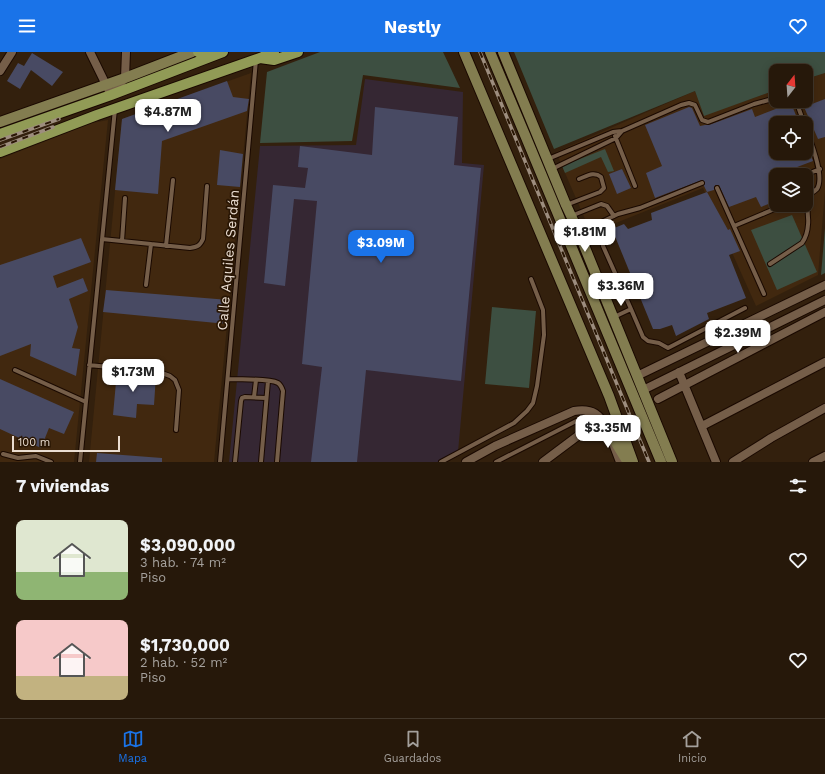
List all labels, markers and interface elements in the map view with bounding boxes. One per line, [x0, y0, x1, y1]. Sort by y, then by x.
icon: menu [16, 15, 38, 37]
icon: heart [787, 15, 809, 37]
text: Nestly [384, 16, 441, 37]
north arrow [769, 64, 813, 108]
map controls [769, 64, 813, 212]
pin: $4.87M [135, 99, 201, 133]
text: $4.87M [144, 104, 192, 119]
button: locate [769, 116, 813, 160]
button: layers [769, 168, 813, 212]
street label: Calle Aquiles Serdán [214, 189, 242, 331]
pin: $1.81M [552, 219, 618, 253]
text: $1.81M [563, 224, 607, 239]
pin: $3.09M [348, 230, 414, 264]
text: $3.09M [357, 235, 405, 250]
pin: $3.36M [588, 273, 654, 307]
text: $3.36M [597, 278, 645, 293]
pin: $2.39M [705, 320, 771, 354]
text: $2.39M [714, 325, 762, 340]
pin: $1.73M [100, 359, 166, 393]
text: $1.73M [111, 364, 155, 379]
pin: $3.35M [575, 415, 641, 449]
text: $3.35M [585, 420, 631, 435]
scale bar [12, 434, 120, 453]
text: 100 m [18, 436, 50, 449]
icon: filters [787, 475, 809, 497]
text: 7 viviendas [16, 476, 109, 496]
text: $3,090,000 [140, 535, 236, 555]
icon: home [48, 536, 96, 584]
icon: heart [787, 549, 809, 571]
text: 3 hab. · 74 m² [140, 555, 226, 570]
text: Piso [140, 570, 166, 585]
text: $1,730,000 [140, 635, 230, 655]
icon: home [48, 636, 96, 684]
icon: heart [787, 649, 809, 671]
text: 2 hab. · 52 m² [140, 655, 227, 670]
text: Piso [140, 670, 166, 685]
tab: Mapa [118, 728, 147, 765]
tab: Guardados [384, 728, 441, 765]
tab: Inicio [678, 728, 707, 765]

